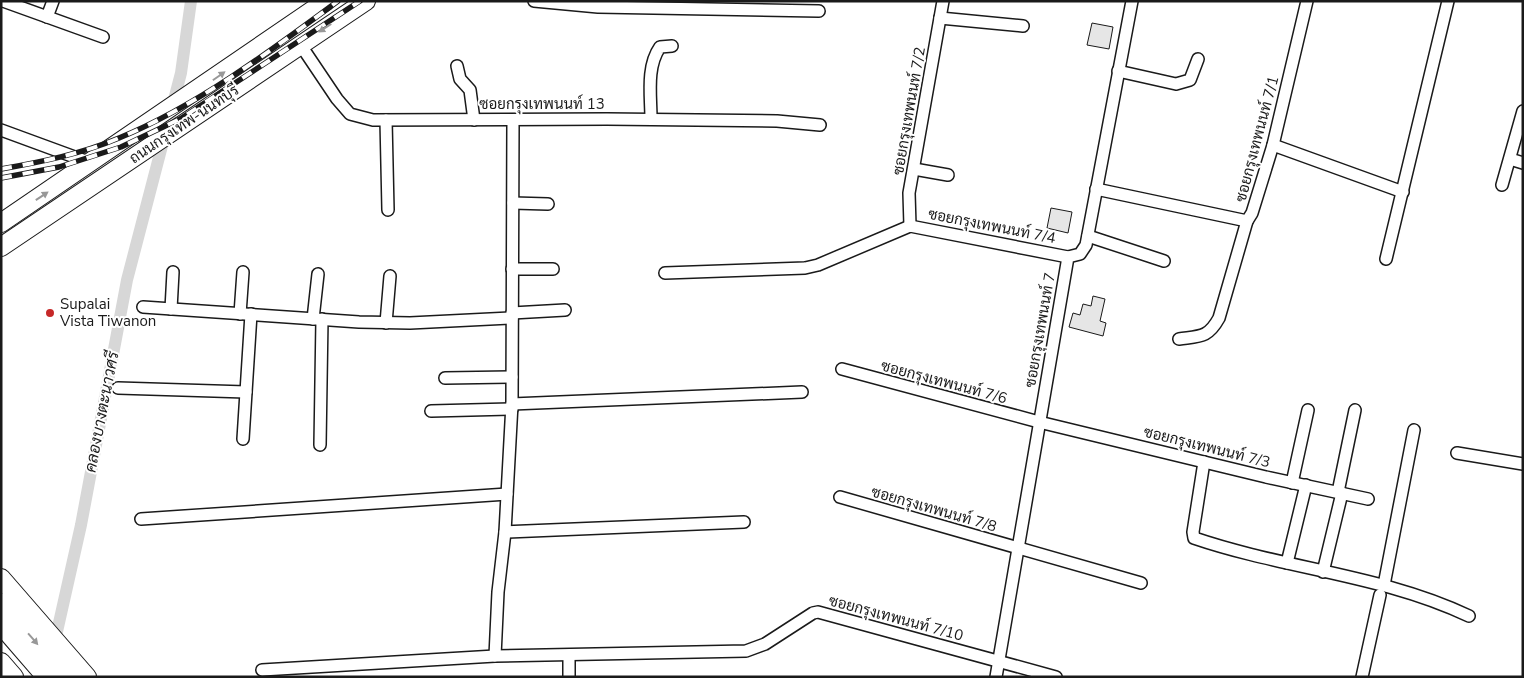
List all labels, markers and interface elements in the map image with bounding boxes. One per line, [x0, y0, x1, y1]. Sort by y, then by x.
one-way arrow [318, 23, 331, 33]
street label: ซอยกรุงเทพนนท์ 7/2 [888, 45, 931, 177]
one-way arrow [212, 71, 225, 81]
street label: ซอยกรุงเทพนนท์ 7/1 [1231, 74, 1284, 204]
street label: ถนนกรุงเทพ-นนทบุรี [125, 80, 243, 169]
street label: ซอยกรุงเทพนนท์ 13 [479, 94, 605, 115]
one-way arrow [35, 191, 48, 201]
street label: ซอยกรุงเทพนนท์ 7/4 [926, 204, 1058, 249]
street label: ซอยกรุงเทพนนท์ 7 [1020, 271, 1061, 389]
place label: Supalai Vista Tiwanon [59, 294, 156, 331]
marker: Supalai Vista Tiwanon [44, 307, 56, 319]
water label: คลองบางตะนาวศรี [79, 348, 125, 474]
street label: ซอยกรุงเทพนนท์ 7/6 [879, 356, 1009, 409]
street label: ซอยกรุงเทพนนท์ 7/3 [1141, 422, 1272, 473]
street label: ซอยกรุงเทพนนท์ 7/8 [869, 482, 999, 537]
street label: ซอยกรุงเทพนนท์ 7/10 [826, 590, 966, 647]
one-way arrow [27, 633, 39, 645]

